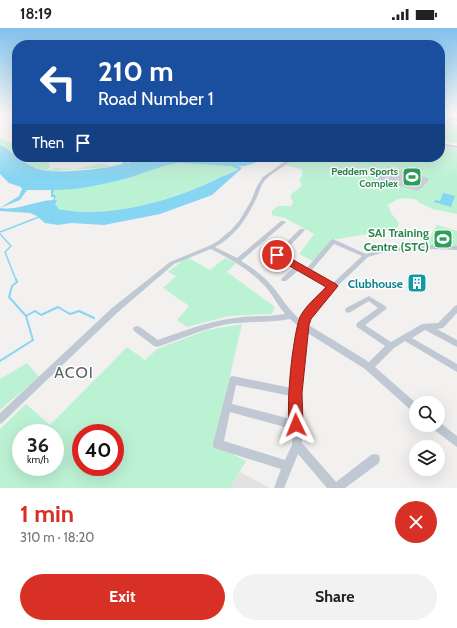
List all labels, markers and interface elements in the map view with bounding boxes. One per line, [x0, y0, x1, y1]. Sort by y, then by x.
text: 18:19 [20, 5, 52, 23]
text: 210 m [98, 54, 174, 88]
icon: left [32, 56, 84, 108]
text: Road Number 1 [98, 88, 214, 110]
icon: arrive [72, 132, 94, 154]
text: Then [32, 134, 64, 152]
place label: Peddem Sports Complex [331, 165, 398, 190]
sports icon: Peddem Sports Complex [401, 166, 423, 188]
place label: SAI Training Centre (STC) [364, 225, 429, 254]
sports icon: SAI Training Centre (STC) [432, 228, 454, 250]
pin [260, 238, 294, 272]
icon: arrive [266, 244, 288, 266]
building icon: Clubhouse [406, 272, 428, 294]
place label: Clubhouse [348, 276, 403, 291]
district label: ACOI [54, 363, 94, 382]
map controls [409, 396, 445, 476]
button: search [409, 396, 445, 432]
position arrow [275, 404, 317, 446]
speed limit sign: 40 [72, 424, 124, 476]
text: 36 [27, 433, 49, 457]
button: layers [409, 440, 445, 476]
text: km/h [27, 453, 49, 466]
text: 1 min [20, 499, 74, 528]
button: close [395, 501, 437, 543]
text: 310 m · 18:20 [20, 529, 94, 545]
button: Exit [20, 574, 225, 620]
button: Share [233, 574, 437, 620]

